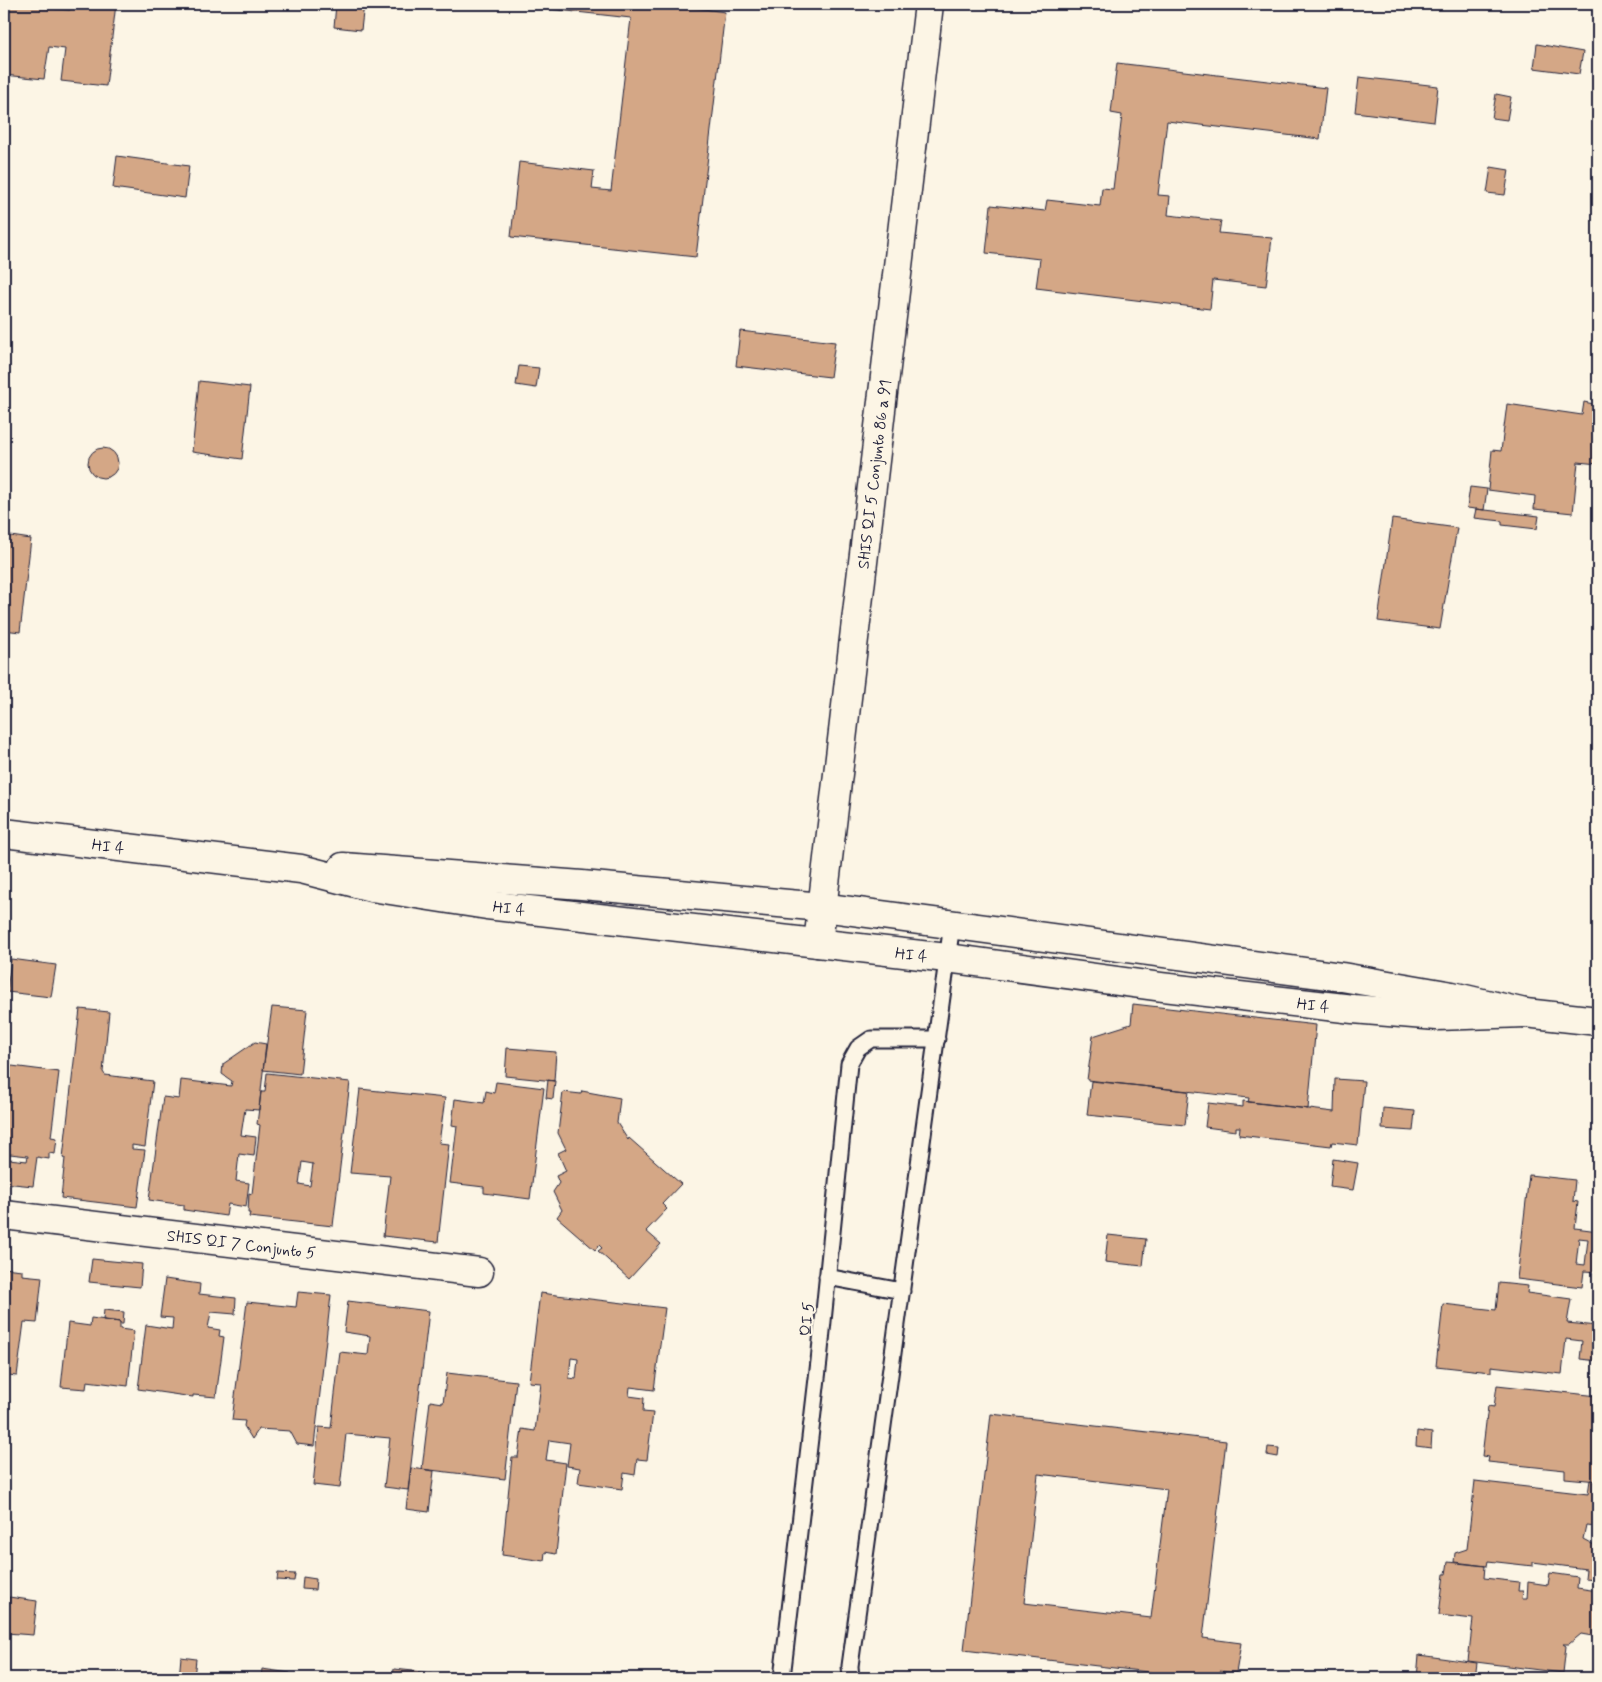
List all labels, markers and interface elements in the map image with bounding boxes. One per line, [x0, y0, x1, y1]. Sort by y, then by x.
street label: SHIS QI 5 Conjunto 86 a 91 [853, 379, 897, 570]
street label: HI 4 [91, 835, 125, 860]
street label: HI 4 [491, 897, 526, 921]
street label: HI 4 [894, 943, 929, 968]
street label: HI 4 [1296, 994, 1330, 1018]
street label: SHIS QI 7 Conjunto 5 [165, 1226, 317, 1264]
street label: QI 5 [795, 1301, 820, 1337]

